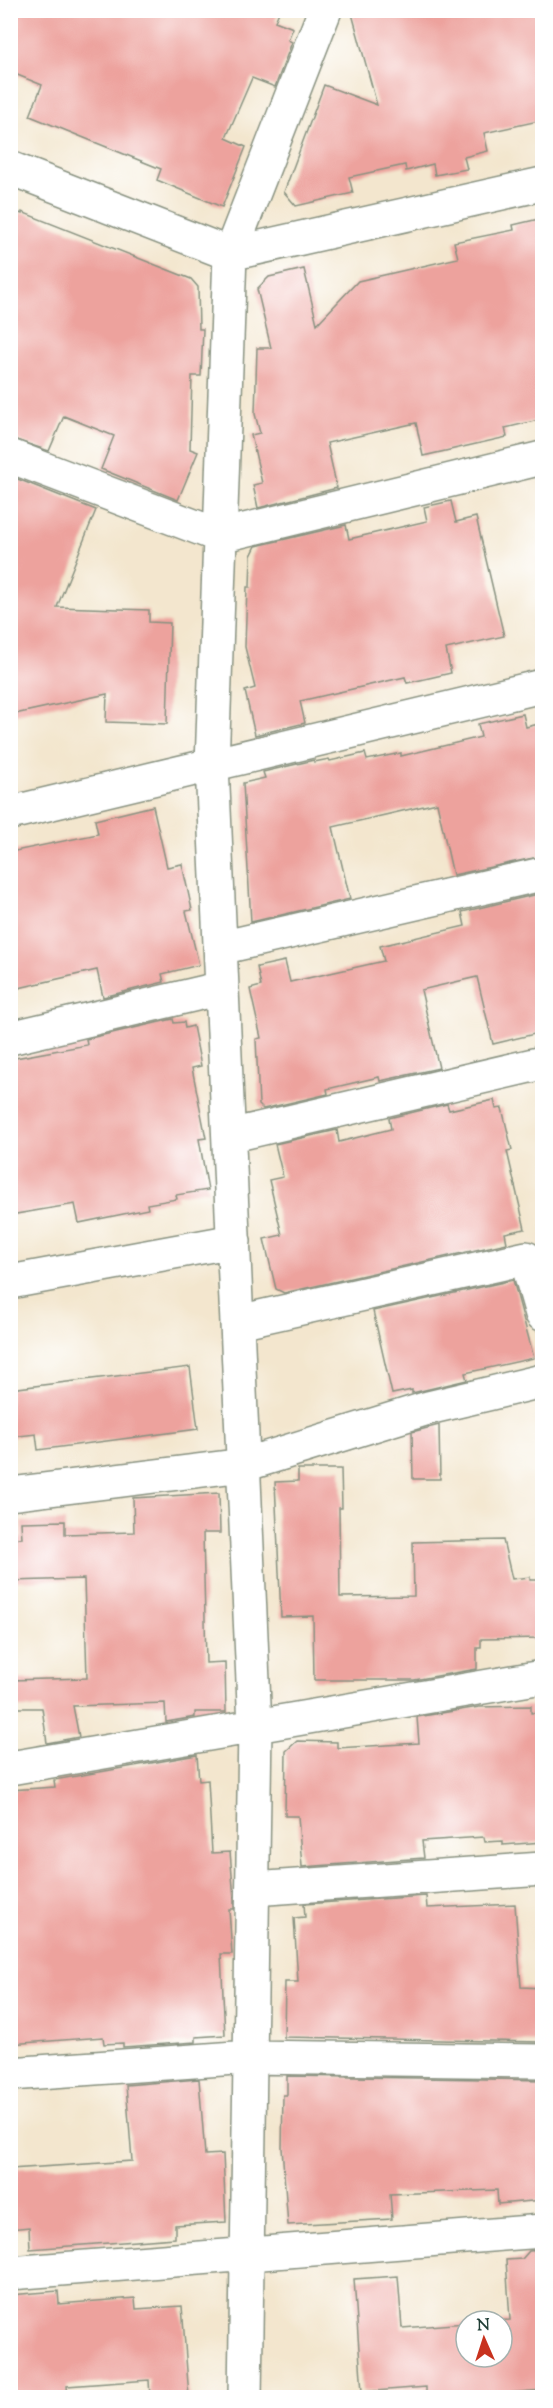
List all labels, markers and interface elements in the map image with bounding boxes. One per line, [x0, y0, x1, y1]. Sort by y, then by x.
north arrow [454, 2309, 514, 2369]
text: N [476, 2315, 491, 2338]

